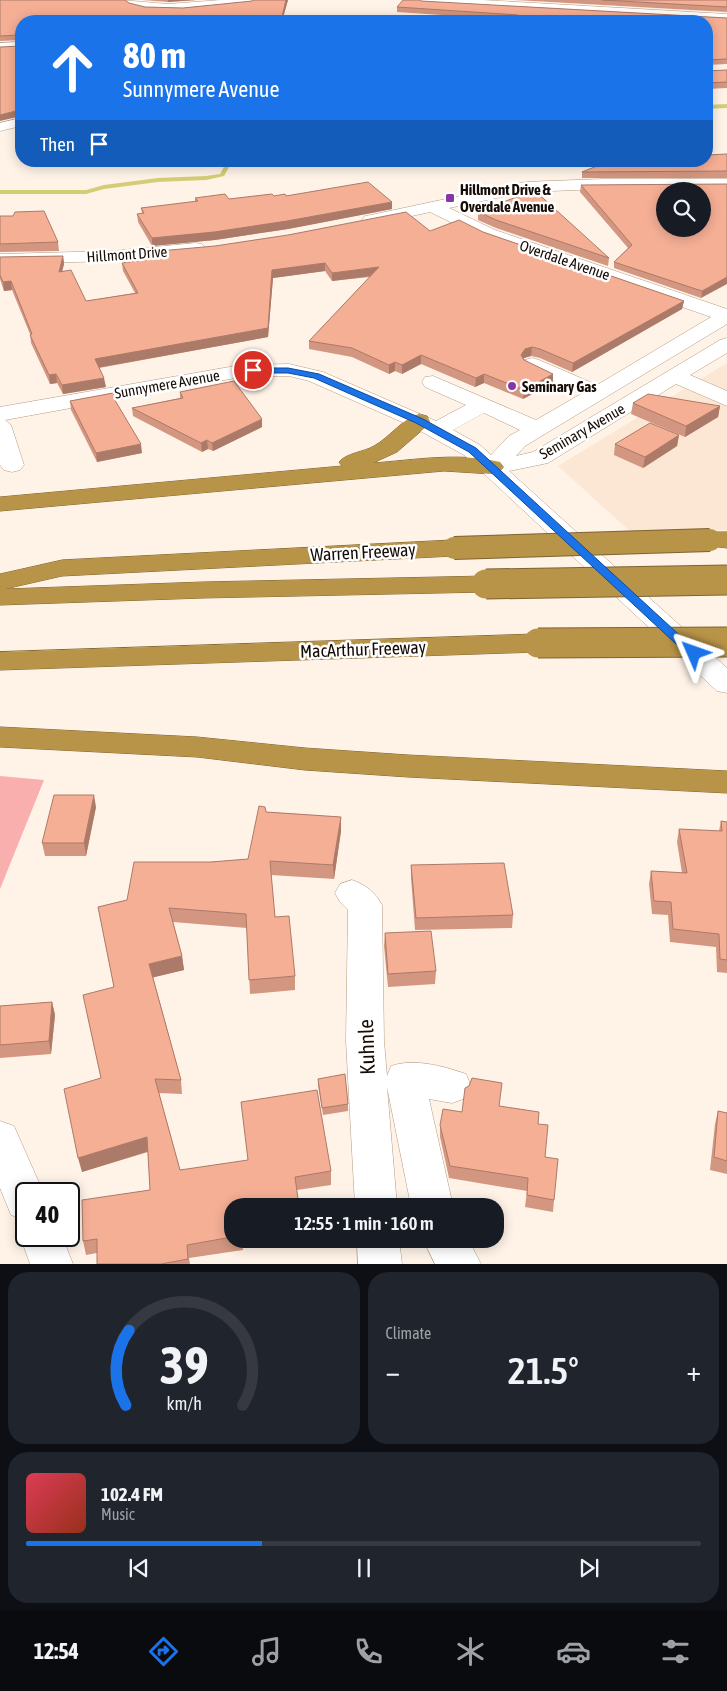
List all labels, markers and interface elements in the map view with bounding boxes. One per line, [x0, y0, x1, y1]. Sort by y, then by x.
icon: ahead [40, 35, 105, 100]
text: 80 m [123, 35, 186, 75]
text: Sunnymere Avenue [123, 76, 280, 102]
icon: arrive [85, 130, 113, 158]
text: Then [40, 133, 75, 155]
place label: Hillmont Drive & Overdale Avenue [460, 181, 555, 215]
map controls [656, 182, 711, 237]
button: search [656, 182, 711, 237]
marker: Hillmont Drive & Overdale Avenue [444, 192, 456, 204]
street label: Overdale Avenue [518, 237, 613, 283]
street label: Hillmont Drive [86, 243, 168, 265]
pin [232, 349, 274, 391]
icon: arrive [239, 356, 267, 384]
street label: Sunnymere Avenue [113, 366, 221, 402]
place label: Seminary Gas [522, 378, 597, 395]
marker: Seminary Gas [506, 380, 518, 392]
street label: Seminary Avenue [536, 400, 628, 462]
street label: Warren Freeway [310, 539, 416, 565]
position arrow [667, 626, 719, 678]
street label: MacArthur Freeway [300, 636, 426, 662]
street label: Kuhnle [353, 1019, 379, 1075]
speed limit sign: 40 [15, 1182, 80, 1247]
text: 12:55 · 1 min · 160 m [294, 1212, 434, 1234]
text: Climate [386, 1324, 431, 1342]
text: 39 [159, 1335, 208, 1395]
text: 21.5° [508, 1349, 579, 1392]
text: − [386, 1355, 400, 1387]
text: + [686, 1355, 701, 1387]
text: km/h [166, 1393, 201, 1414]
text: 102.4 FM [101, 1483, 163, 1505]
text: Music [101, 1505, 135, 1523]
icon: previous [125, 1554, 153, 1582]
icon: pause [350, 1554, 378, 1582]
icon: next [575, 1554, 603, 1582]
icon: directions [146, 1634, 181, 1669]
icon: music [249, 1634, 284, 1669]
icon: phone [351, 1634, 386, 1669]
icon: climate [453, 1634, 488, 1669]
icon: car [556, 1634, 591, 1669]
icon: filters [658, 1634, 693, 1669]
text: 12:54 [34, 1638, 79, 1664]

